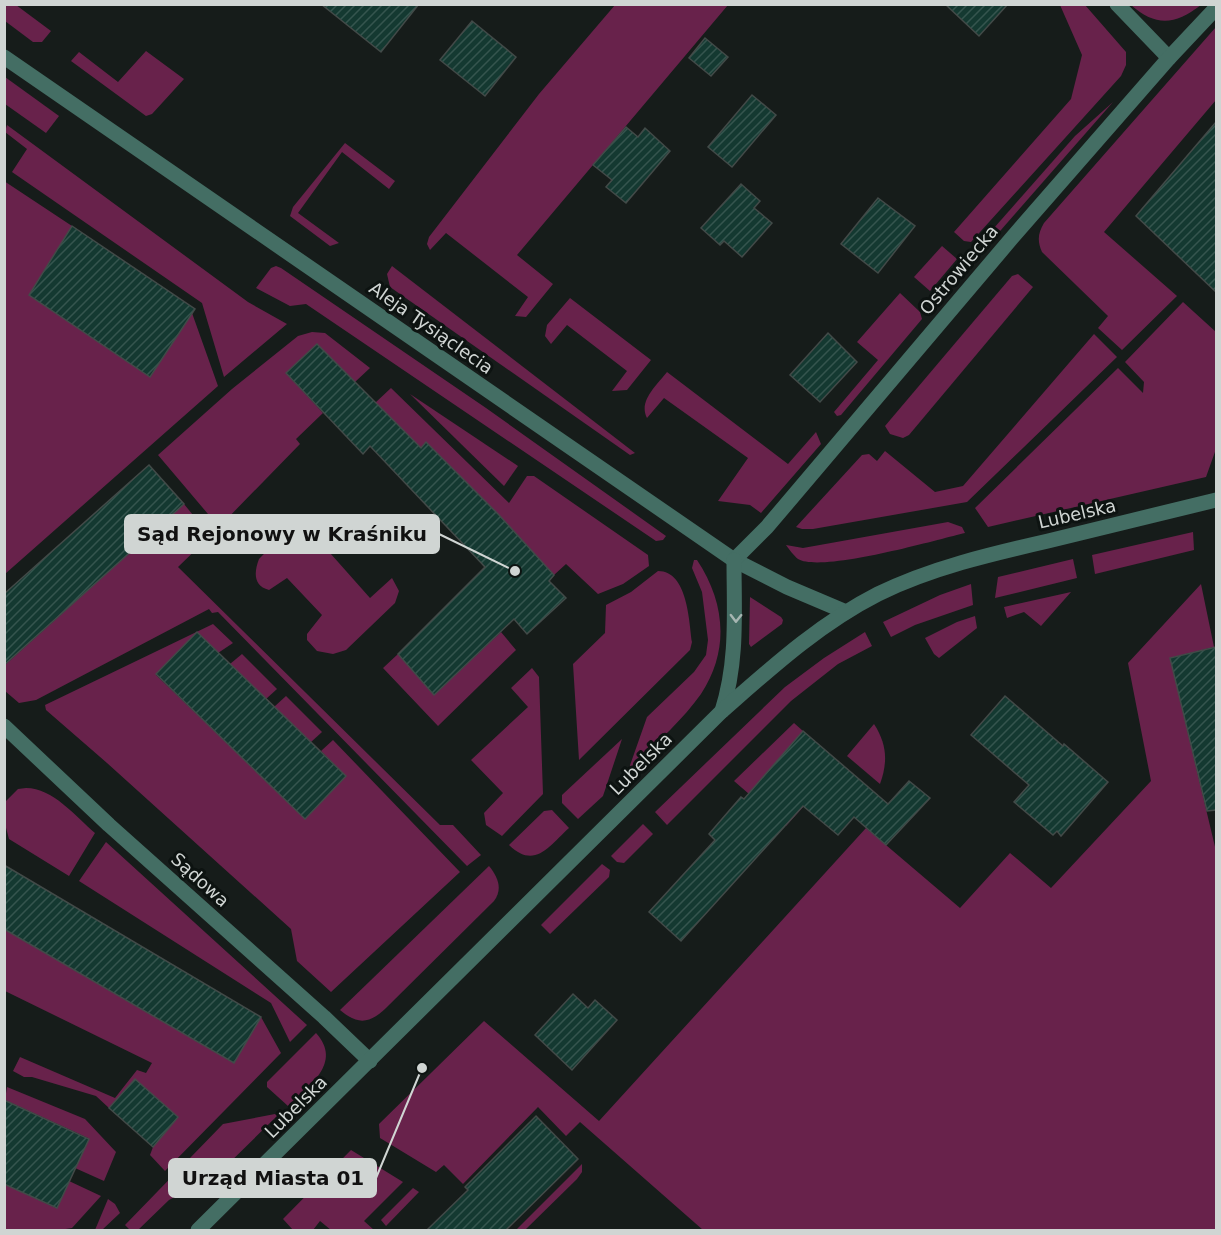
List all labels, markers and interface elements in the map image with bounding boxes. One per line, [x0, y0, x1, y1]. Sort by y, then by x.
street label: Ostrowiecka [915, 221, 1002, 319]
street label: Aleja Tysiąclecia [365, 277, 497, 378]
street label: Lubelska [1036, 494, 1118, 533]
callout: Sąd Rejonowy w Kraśniku [125, 515, 439, 553]
text: Sąd Rejonowy w Kraśniku [137, 522, 427, 546]
one-way arrow [730, 614, 742, 623]
street label: Lubelska [605, 728, 676, 799]
street label: Sądowa [167, 848, 234, 911]
street label: Lubelska [260, 1071, 331, 1142]
callout: Urząd Miasta 01 [169, 1159, 376, 1197]
text: Urząd Miasta 01 [182, 1166, 364, 1190]

